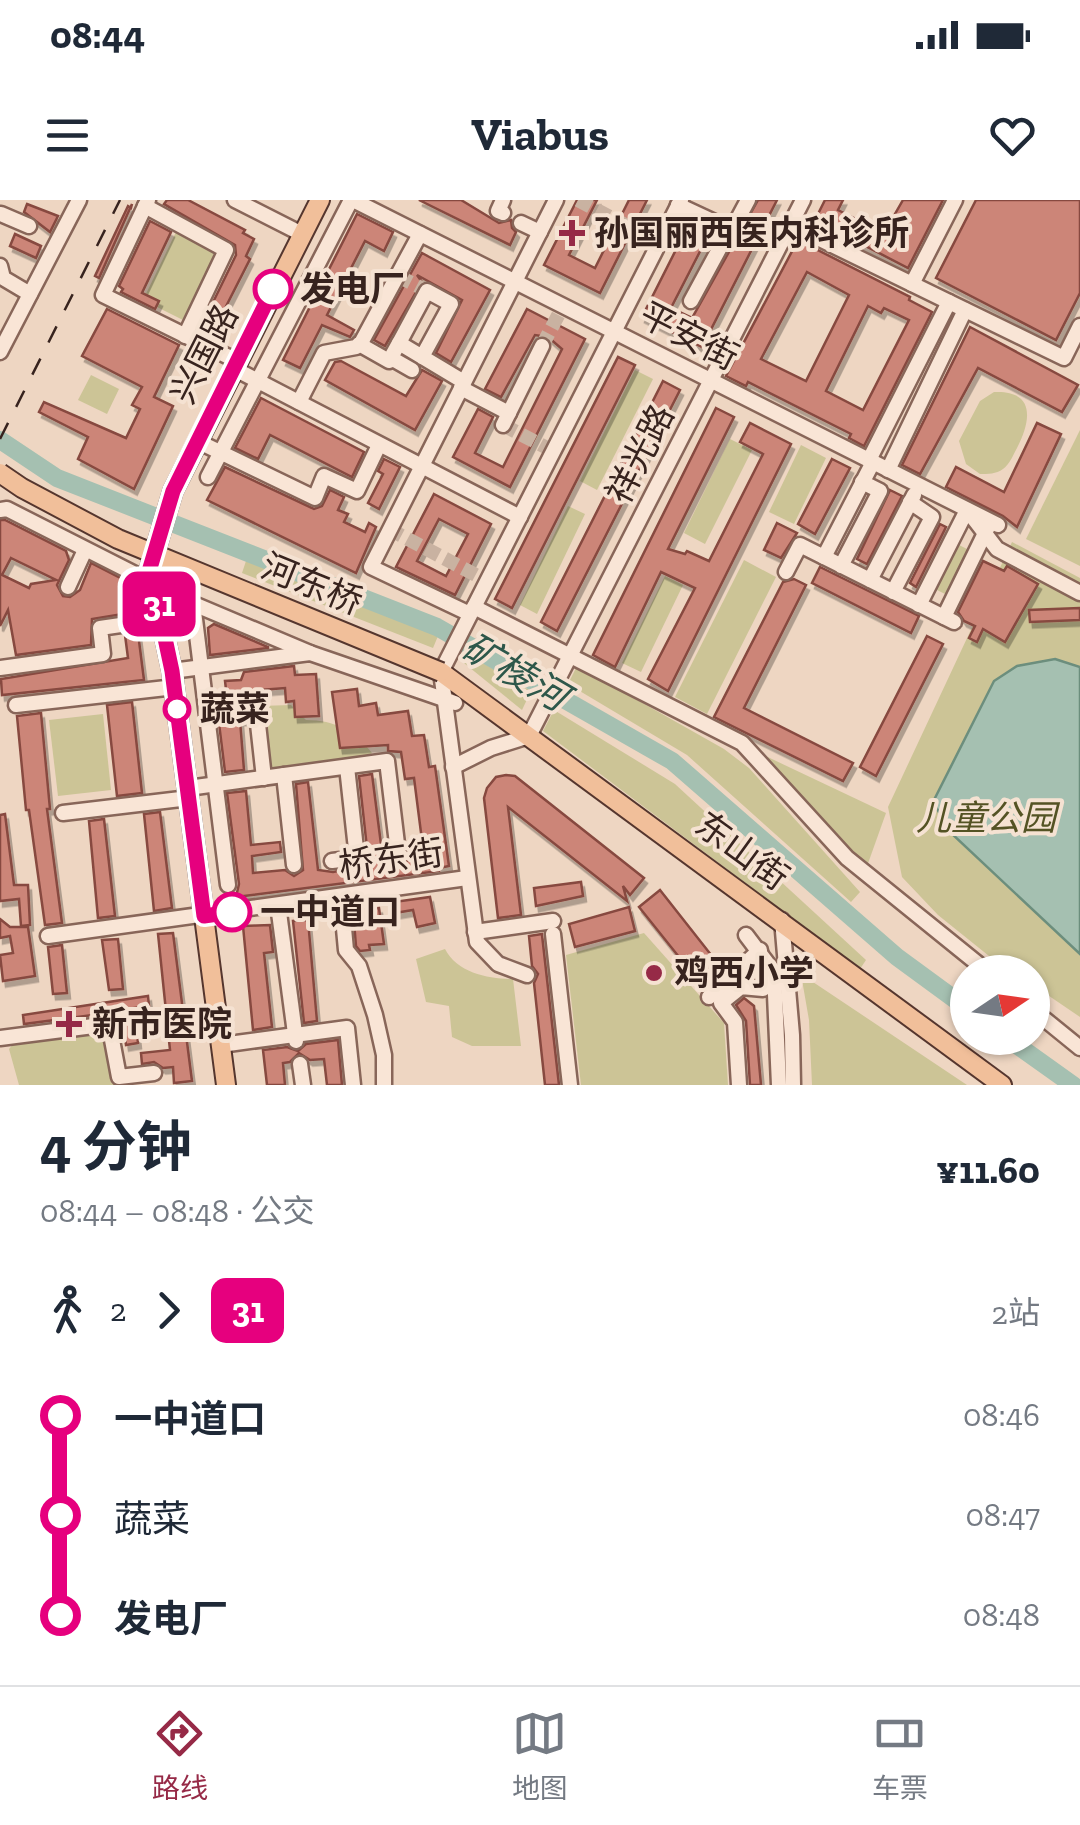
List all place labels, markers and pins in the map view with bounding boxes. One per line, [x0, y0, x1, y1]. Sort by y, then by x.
place label: 孙国丽西医内科诊所 [594, 212, 909, 254]
marker: 孙国丽西医内科诊所 [559, 220, 585, 246]
place label: 发电厂 [300, 268, 405, 310]
marker: 发电厂 [254, 270, 292, 308]
place label: 蔬菜 [200, 688, 270, 730]
marker: 蔬菜 [164, 696, 190, 722]
place label: 一中道口 [260, 891, 400, 933]
marker: 一中道口 [213, 893, 251, 931]
place label: 鸡西小学 [674, 952, 814, 994]
marker: 鸡西小学 [643, 962, 665, 984]
place label: 新市医院 [92, 1003, 232, 1045]
marker: 新市医院 [56, 1011, 82, 1037]

